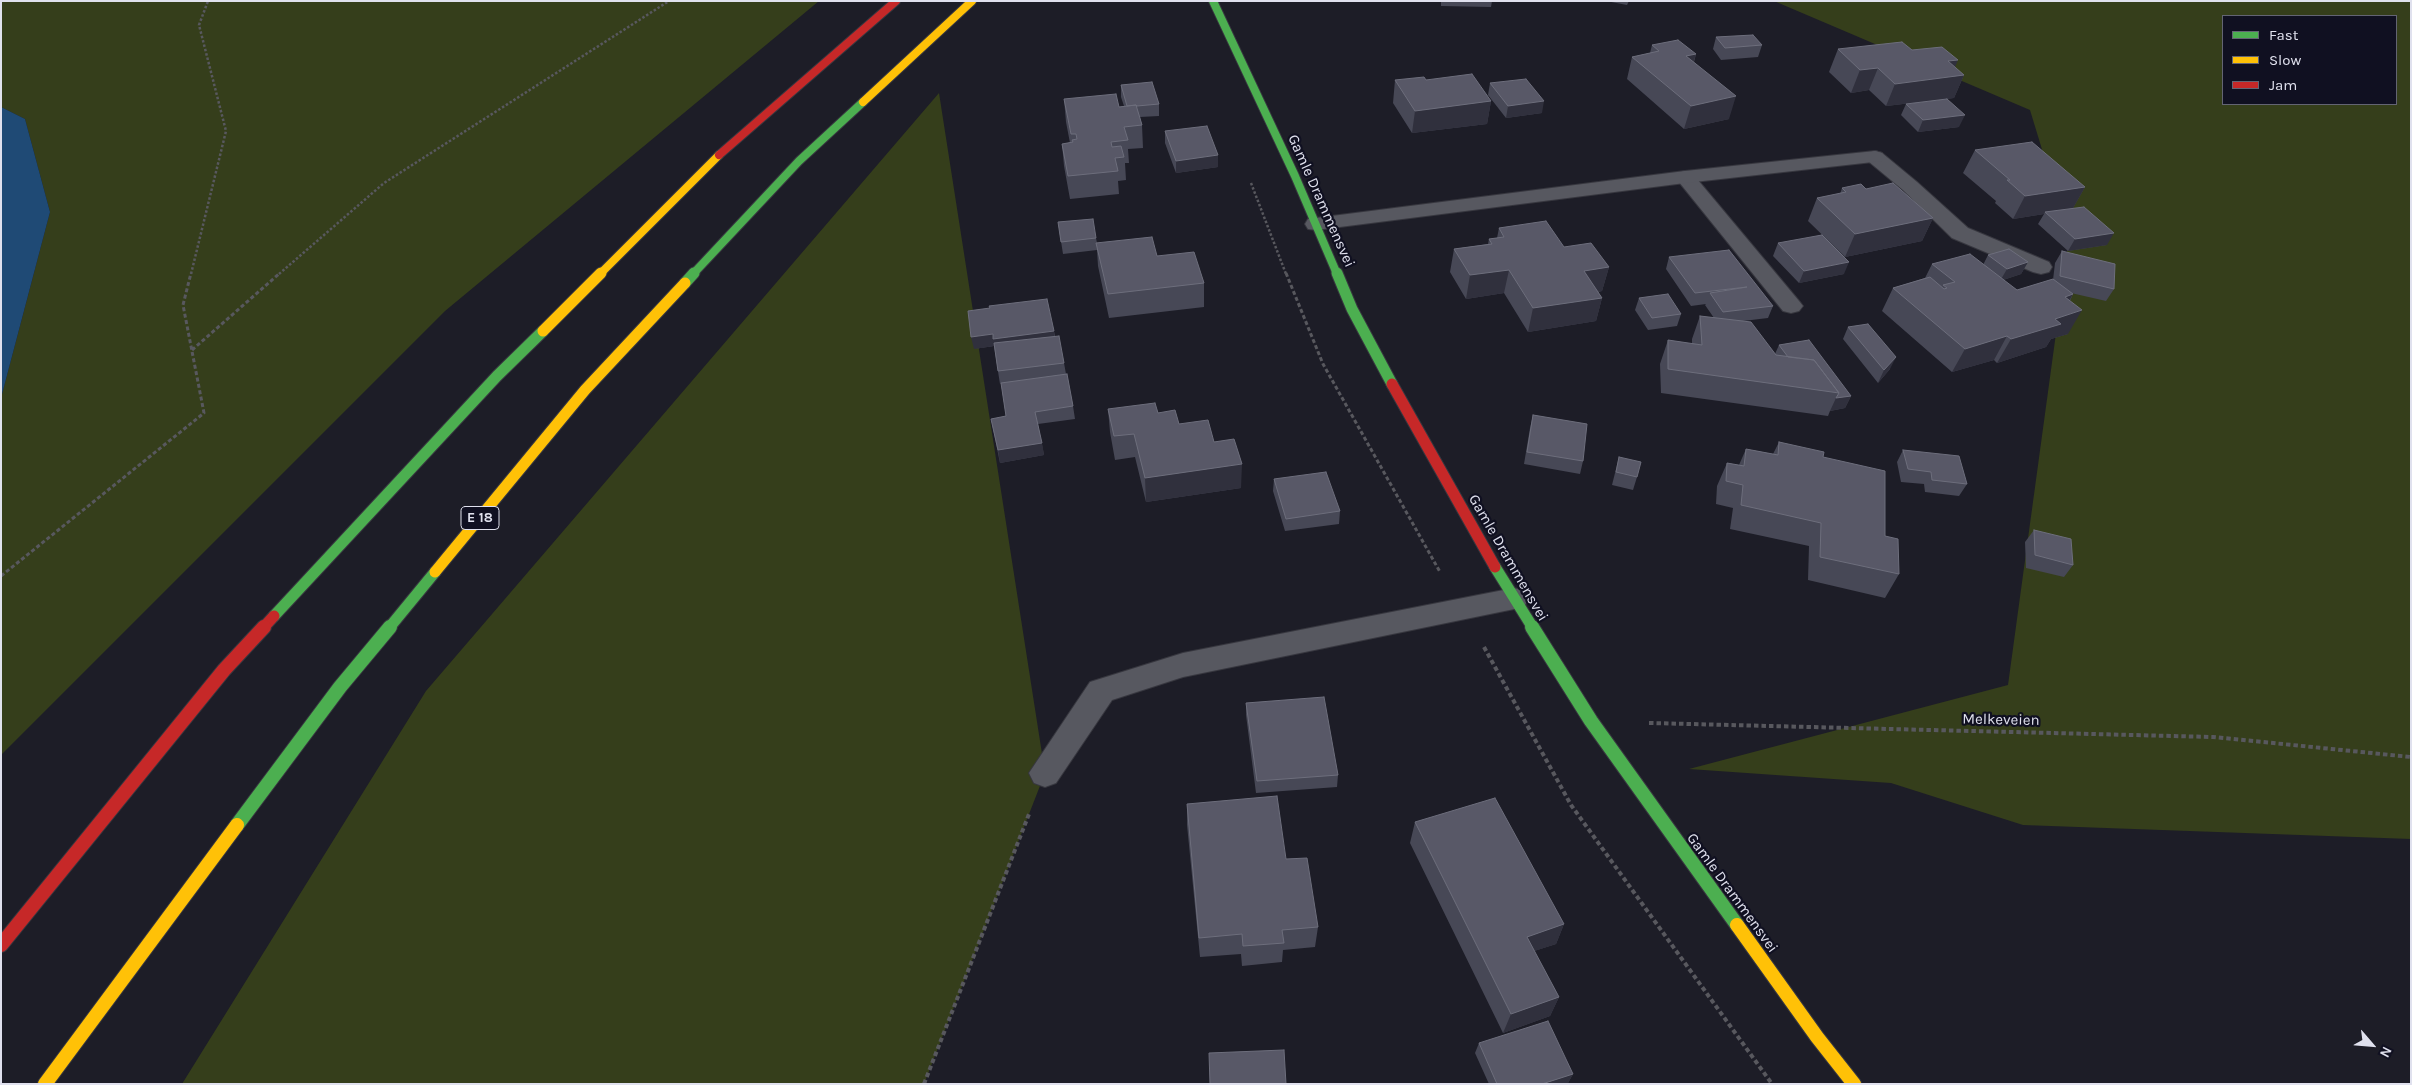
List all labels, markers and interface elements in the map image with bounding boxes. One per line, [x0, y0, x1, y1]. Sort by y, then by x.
legend [2222, 15, 2397, 105]
text: Fast [2269, 26, 2298, 44]
text: Slow [2269, 51, 2301, 69]
text: Jam [2269, 76, 2297, 94]
street label: Gamle Drammensvei [1284, 132, 1358, 270]
street label: Gamle Drammensvei [1464, 491, 1552, 625]
road number: E 18 [461, 506, 499, 530]
street label: Melkeveien [1962, 710, 2040, 730]
street label: Gamle Drammensvei [1683, 830, 1781, 956]
north arrow [2347, 1020, 2397, 1070]
text: N [2376, 1044, 2396, 1060]

